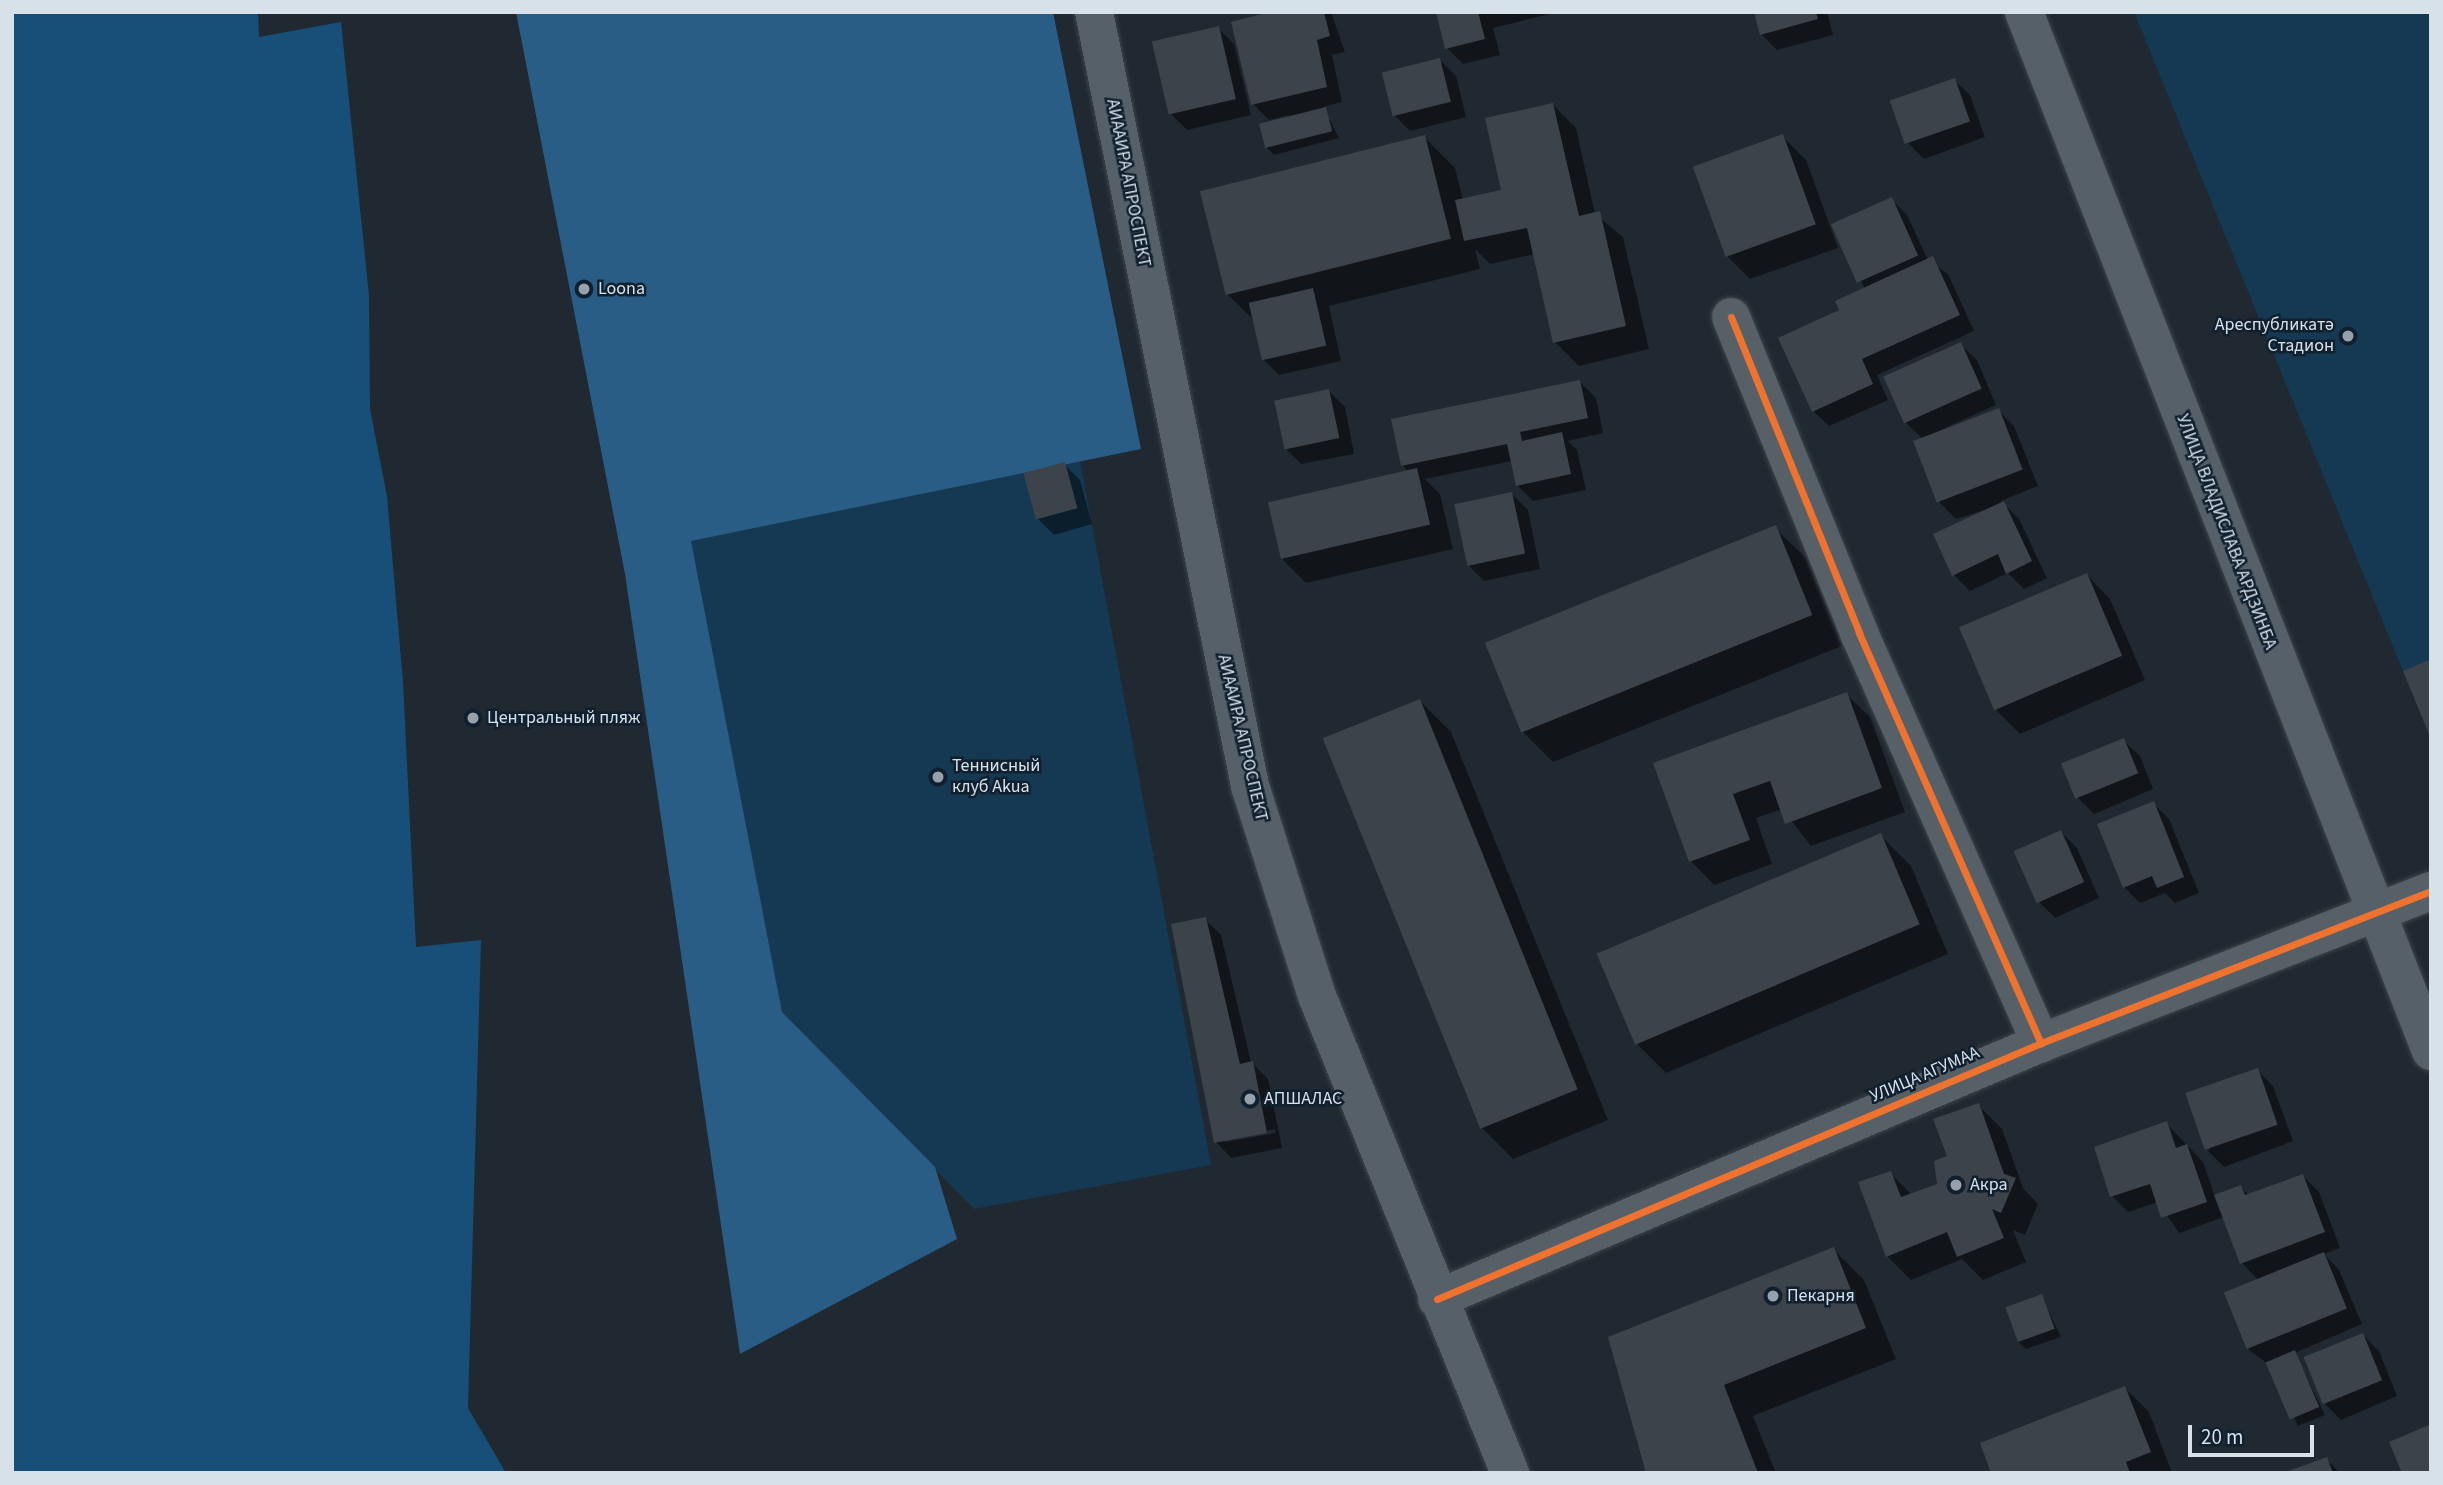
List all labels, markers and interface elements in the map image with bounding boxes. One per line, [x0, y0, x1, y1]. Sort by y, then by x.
street label: АИААИРА АПРОСПЕКТ [1101, 97, 1155, 269]
place label: Loona [598, 278, 645, 300]
marker: Loona [576, 281, 592, 297]
place label: Ареспубликатә Стадион [2215, 315, 2334, 358]
marker: Ареспубликатә Стадион [2340, 328, 2356, 344]
street label: УЛИЦА ВЛАДИСЛАВА АРДЗИНБА [2171, 411, 2281, 653]
street label: АИААИРА АПРОСПЕКТ [1212, 652, 1272, 824]
place label: Центральный пляж [487, 707, 640, 729]
marker: Центральный пляж [465, 710, 481, 726]
place label: Теннисный клуб Akua [952, 756, 1040, 798]
marker: Теннисный клуб Akua [930, 769, 946, 785]
street label: УЛИЦА АГУМАА [1867, 1042, 1983, 1108]
place label: АПШАЛАС [1264, 1088, 1342, 1110]
marker: АПШАЛАС [1242, 1091, 1258, 1107]
place label: Акра [1970, 1174, 2008, 1196]
marker: Акра [1948, 1177, 1964, 1193]
place label: Пекарня [1787, 1285, 1855, 1307]
marker: Пекарня [1765, 1288, 1781, 1304]
scale bar [2191, 1412, 2317, 1456]
text: 20 m [2201, 1422, 2243, 1452]

